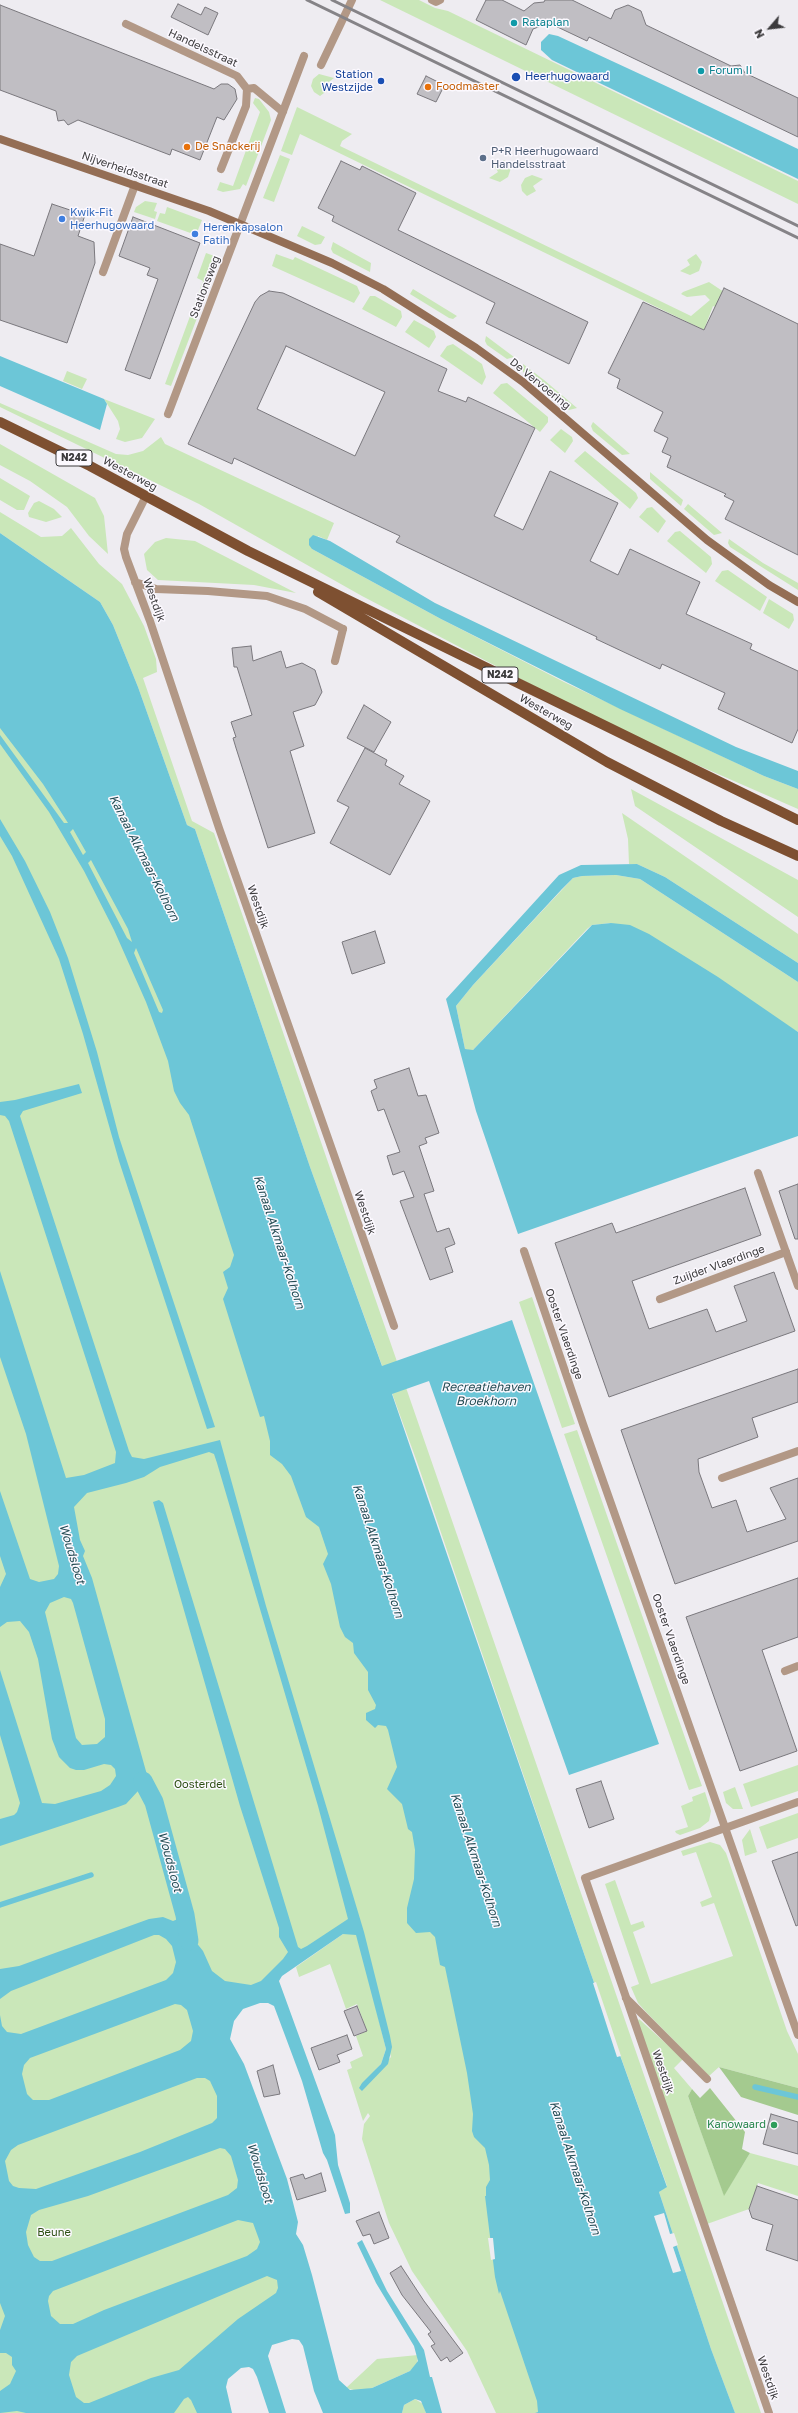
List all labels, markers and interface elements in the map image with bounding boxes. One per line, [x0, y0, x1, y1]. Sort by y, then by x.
north arrow [750, 8, 790, 48]
place label: Rataplan [522, 16, 569, 30]
marker: Rataplan [509, 18, 519, 28]
street label: Handelsstraat [166, 26, 240, 70]
text: N [751, 27, 767, 41]
place label: Forum II [709, 64, 752, 78]
marker: Forum II [696, 66, 706, 76]
place label: Station Westzijde [321, 68, 373, 94]
place label: Heerhugowaard [525, 70, 609, 84]
marker: Heerhugowaard [510, 71, 522, 83]
marker: Station Westzijde [376, 76, 386, 86]
place label: Foodmaster [436, 80, 499, 94]
marker: Foodmaster [423, 82, 433, 92]
place label: De Snackerij [195, 140, 260, 154]
marker: De Snackerij [182, 142, 192, 152]
place label: P+R Heerhugowaard Handelsstraat [491, 145, 599, 171]
street label: Nijverheidsstraat [80, 149, 170, 191]
marker: P+R Heerhugowaard Handelsstraat [478, 153, 488, 163]
place label: Kwik-Fit Heerhugowaard [70, 206, 154, 232]
marker: Kwik-Fit Heerhugowaard [57, 214, 67, 224]
place label: Herenkapsalon Fatih [203, 221, 283, 247]
marker: Herenkapsalon Fatih [190, 229, 200, 239]
street label: Stationsweg [187, 254, 223, 320]
street label: De Vervoering [507, 356, 573, 412]
road number: N242 [56, 450, 92, 466]
street label: Westerweg [101, 454, 159, 494]
street label: Westdijk [140, 576, 168, 624]
road number: N242 [482, 667, 518, 683]
street label: Westerweg [517, 691, 575, 733]
water label: Kanaal Alkmaar-Kolhorn [106, 793, 182, 923]
street label: Westdijk [244, 883, 272, 931]
water label: Kanaal Alkmaar-Kolhorn [251, 1173, 307, 1311]
street label: Westdijk [351, 1189, 379, 1237]
street label: Zuijder Vlaerdinge [671, 1242, 767, 1288]
street label: Ooster Vlaerdinge [542, 1287, 586, 1381]
water label: Recreatiehaven Broekhorn [441, 1380, 531, 1408]
water label: Kanaal Alkmaar-Kolhorn [350, 1482, 406, 1620]
water label: Woudsloot [56, 1522, 88, 1586]
street label: Ooster Vlaerdinge [649, 1592, 693, 1686]
park label: Oosterdel [174, 1778, 226, 1792]
water label: Kanaal Alkmaar-Kolhorn [448, 1791, 504, 1929]
water label: Woudsloot [155, 1830, 185, 1894]
street label: Westdijk [649, 2048, 677, 2096]
water label: Kanaal Alkmaar-Kolhorn [547, 2099, 603, 2237]
place label: Kanowaard [707, 2118, 766, 2132]
marker: Kanowaard [769, 2120, 779, 2130]
water label: Woudsloot [244, 2141, 276, 2205]
park label: Beune [37, 2226, 71, 2240]
street label: Westdijk [754, 2354, 782, 2402]

